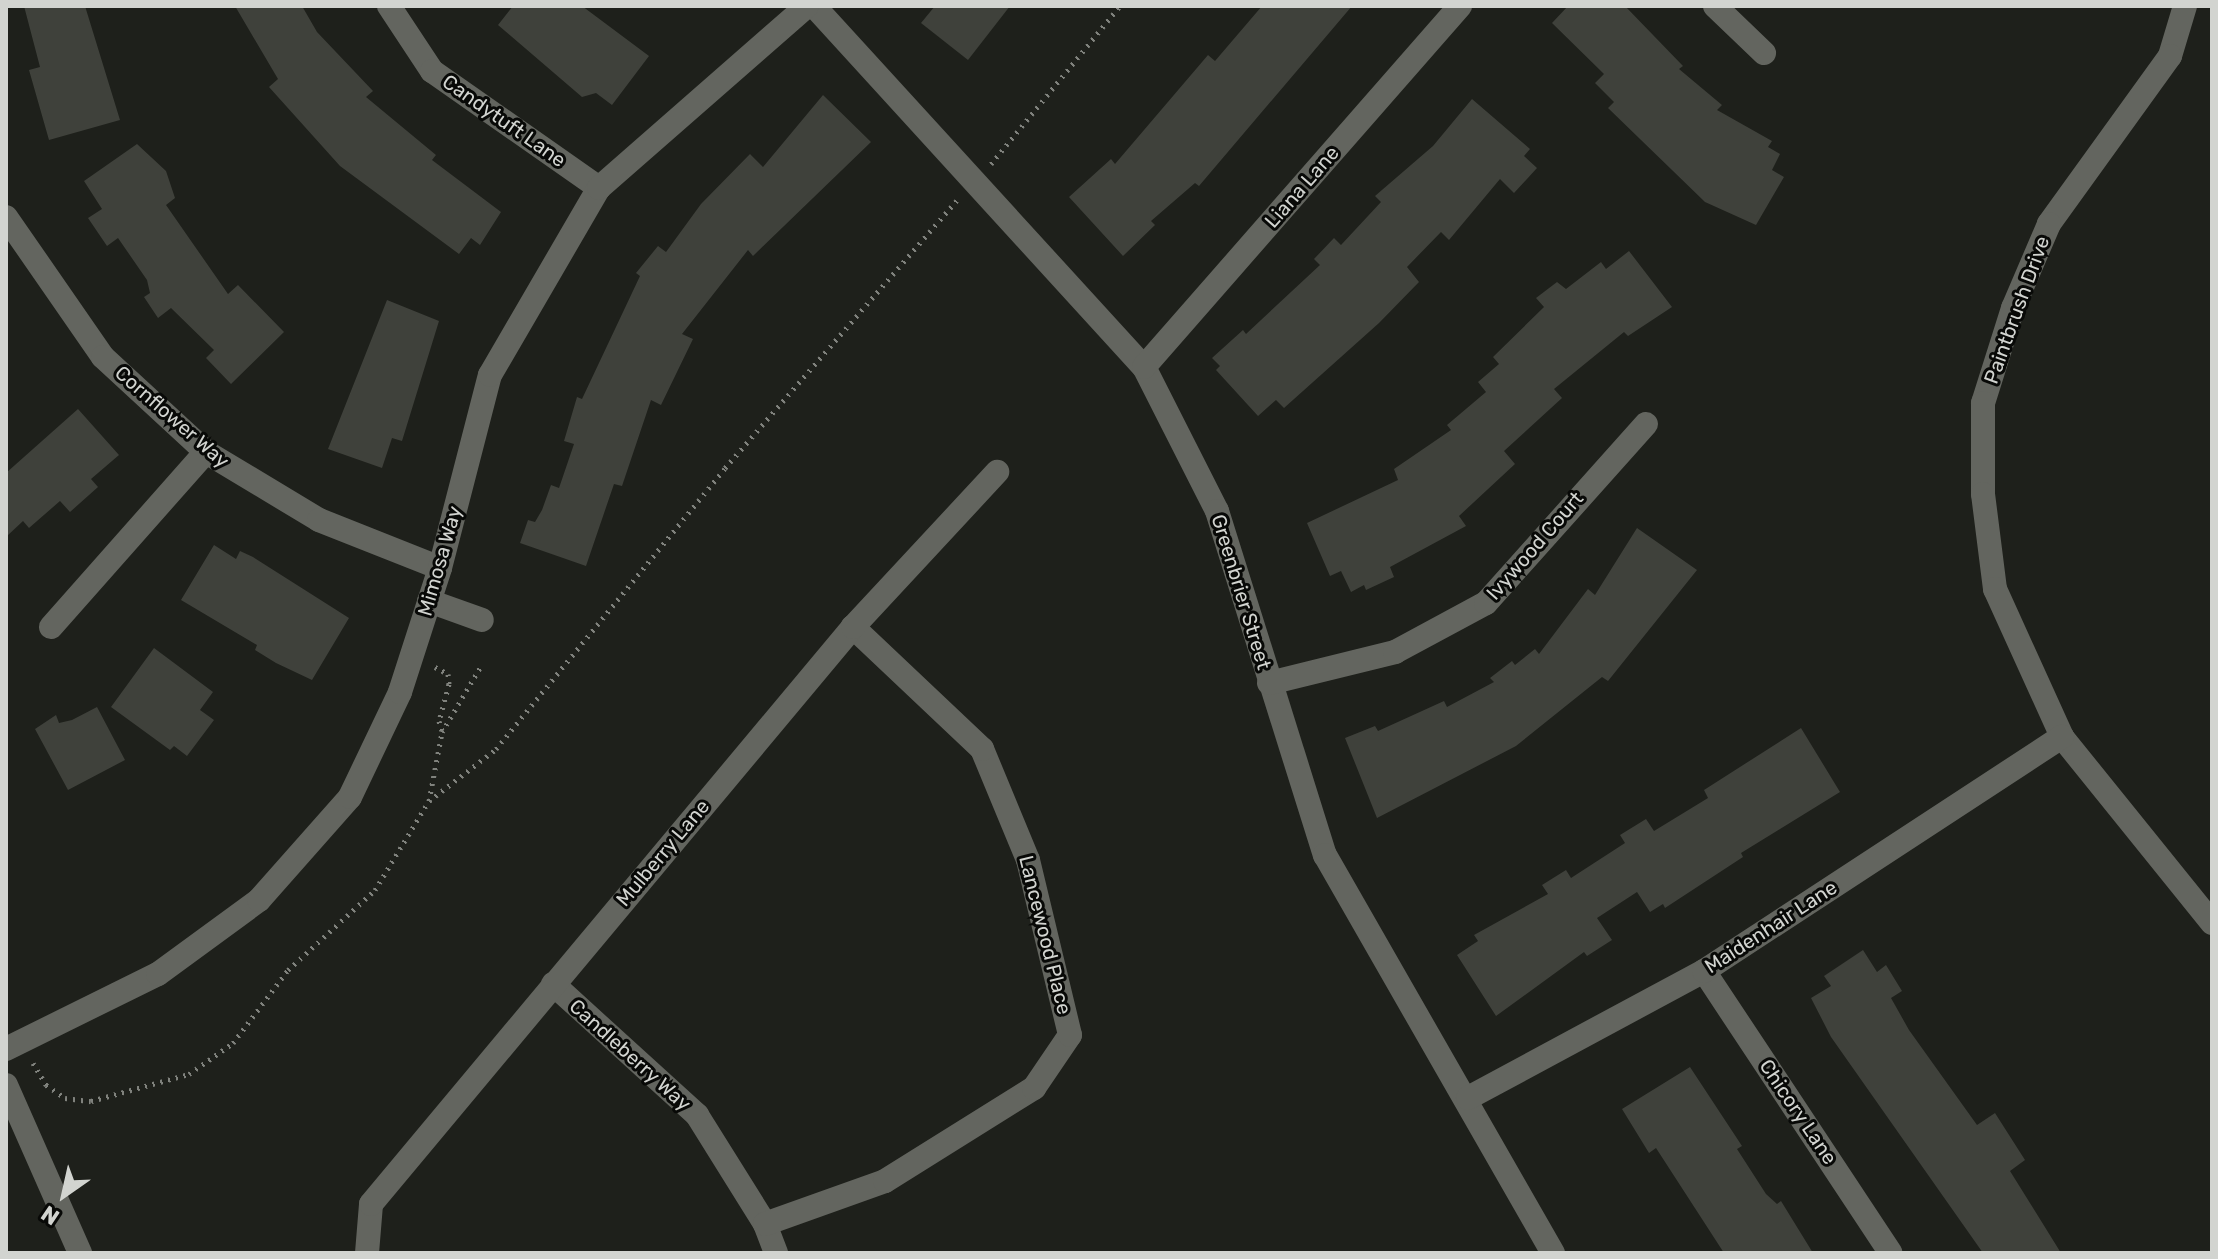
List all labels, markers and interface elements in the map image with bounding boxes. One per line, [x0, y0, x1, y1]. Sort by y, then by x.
street label: Candytuft Lane [438, 69, 570, 173]
street label: Liana Lane [1260, 141, 1344, 233]
street label: Paintbrush Drive [1979, 233, 2055, 387]
street label: Cornflower Way [110, 361, 234, 473]
street label: Ivywood Court [1482, 487, 1588, 605]
street label: Mimosa Way [413, 503, 467, 619]
street label: Greenbrier Street [1206, 511, 1276, 673]
street label: Mulberry Lane [611, 794, 715, 912]
street label: Lancewood Place [1014, 853, 1076, 1017]
street label: Maidenhair Lane [1700, 875, 1842, 979]
street label: Candleberry Way [564, 994, 696, 1116]
street label: Chicory Lane [1754, 1055, 1842, 1169]
north arrow [24, 1155, 104, 1235]
text: N [36, 1200, 64, 1231]

